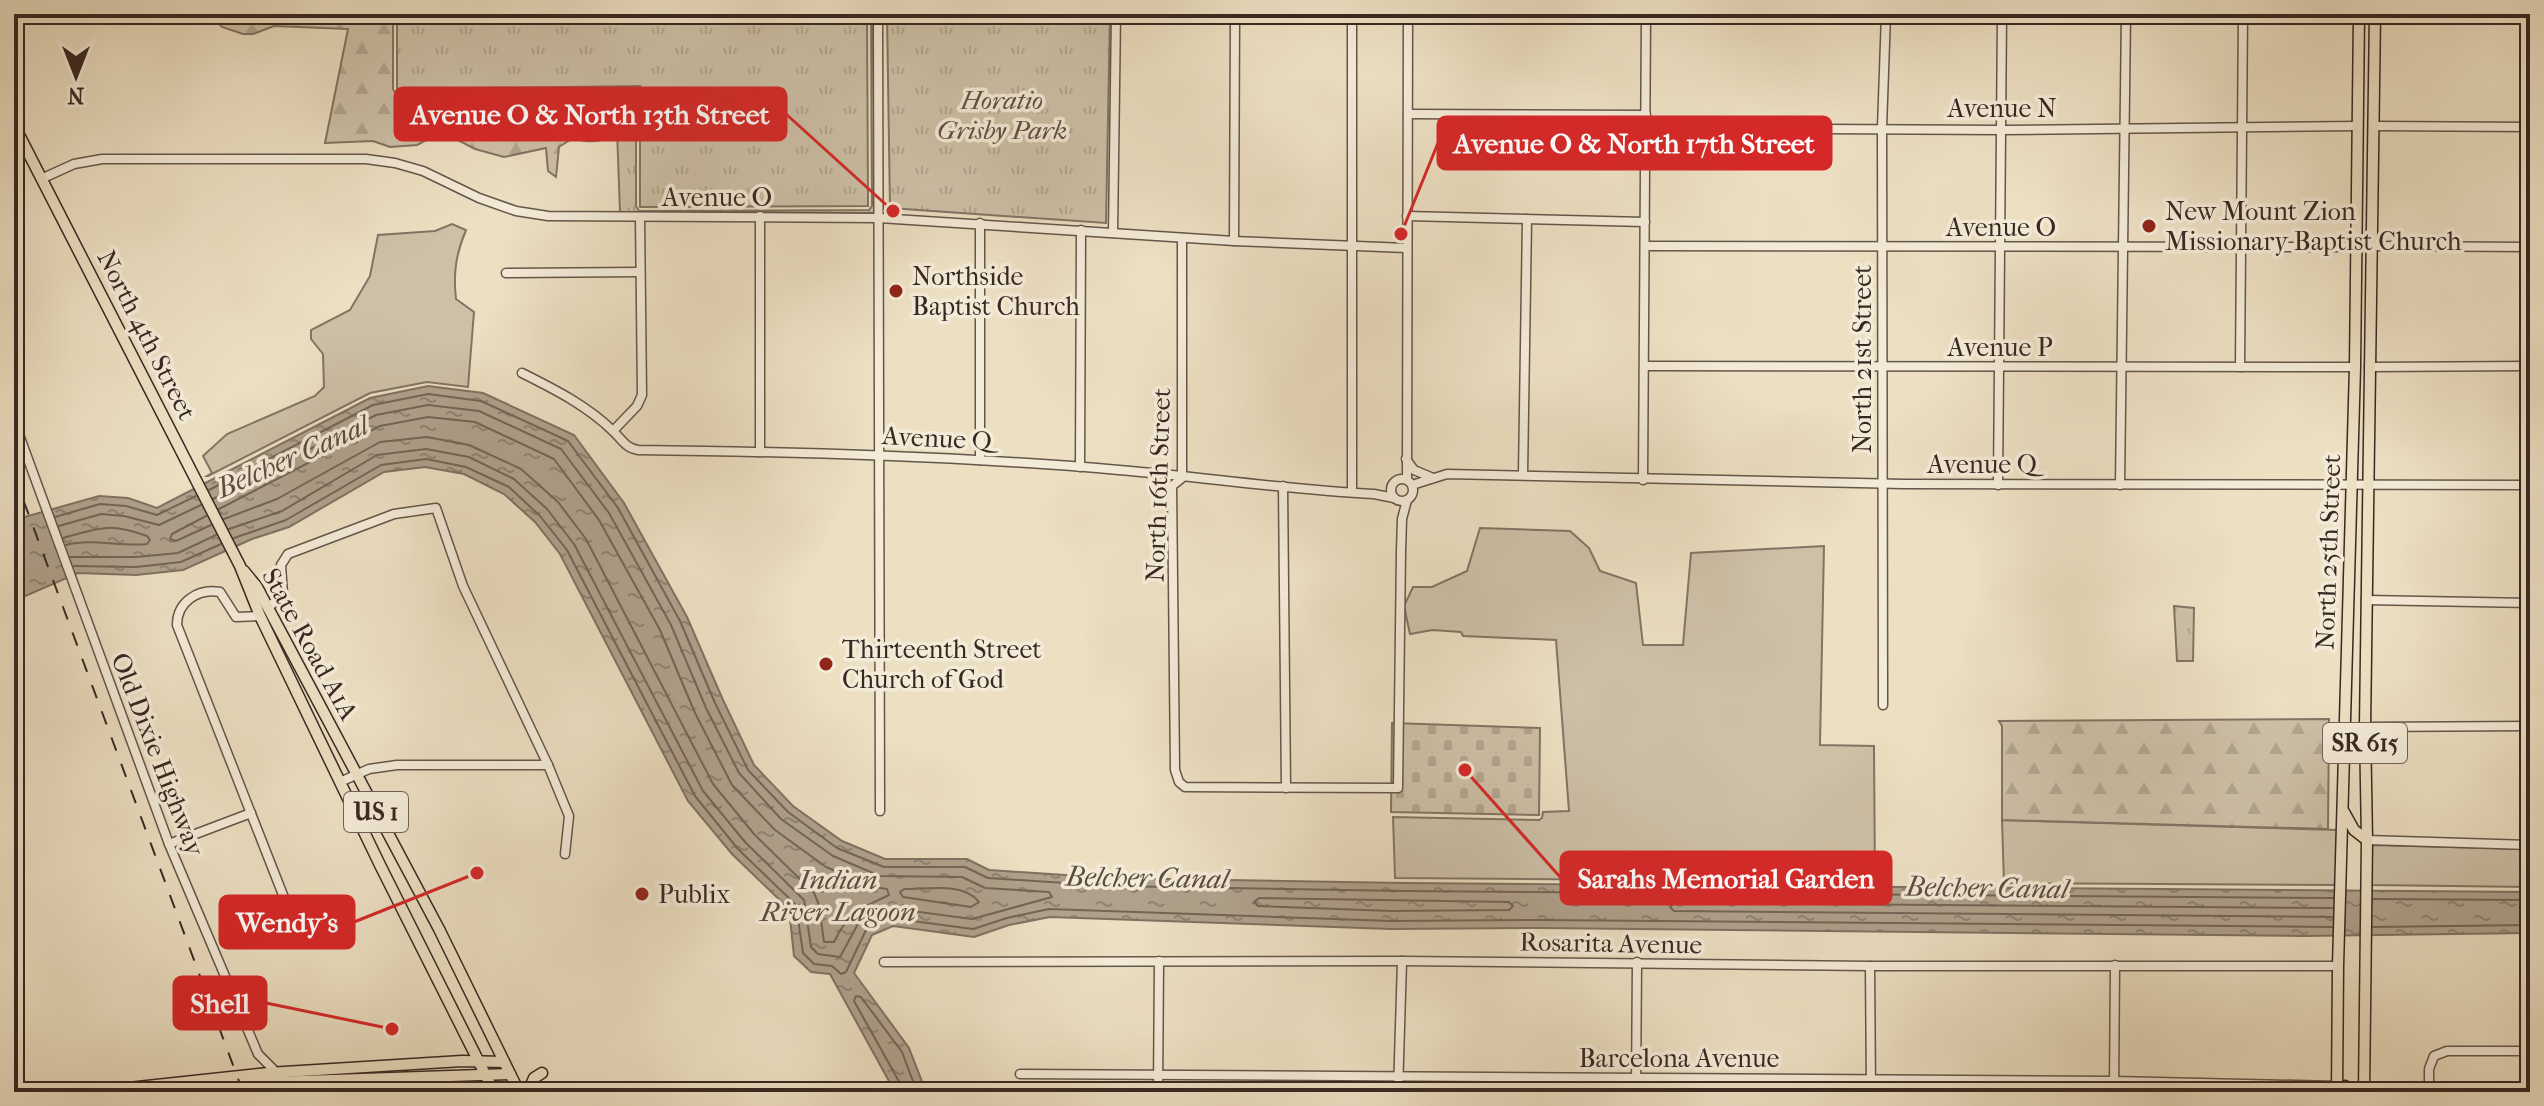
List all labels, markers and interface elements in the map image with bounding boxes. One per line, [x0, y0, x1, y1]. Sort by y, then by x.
north arrow [36, 36, 116, 116]
text: N [67, 82, 84, 108]
park label: Horatio Grisby Park [937, 85, 1067, 146]
callout: Avenue O & North 13th Street [395, 88, 786, 140]
street label: Avenue N [1946, 93, 2057, 124]
text: Avenue O & North 13th Street [408, 98, 771, 131]
callout: Avenue O & North 17th Street [1438, 117, 1831, 169]
text: Avenue O & North 17th Street [1451, 127, 1816, 160]
street label: Avenue O [661, 182, 772, 213]
place label: New Mount Zion Missionary Baptist Church [2165, 196, 2462, 257]
street label: Avenue O [1945, 212, 2056, 243]
marker: New Mount Zion Missionary Baptist Church [2140, 217, 2158, 235]
street label: North 4th Street [90, 245, 203, 426]
place label: Northside Baptist Church [912, 261, 1080, 322]
street label: North 21st Street [1847, 264, 1878, 453]
marker: Northside Baptist Church [887, 282, 905, 300]
street label: Avenue P [1946, 332, 2053, 363]
street label: North 16th Street [1140, 387, 1177, 583]
water label: Belcher Canal [209, 407, 376, 505]
street label: Avenue Q [880, 420, 1000, 457]
street label: Avenue Q [1926, 449, 2045, 480]
street label: North 25th Street [2310, 453, 2347, 650]
street label: State Road A1A [255, 563, 365, 727]
place label: Thirteenth Street Church of God [842, 634, 1042, 695]
street label: Old Dixie Highway [105, 648, 211, 861]
marker: Thirteenth Street Church of God [817, 655, 835, 673]
road number: SR 615 [2323, 723, 2407, 763]
road number: US 1 [344, 792, 408, 832]
callout: Sarahs Memorial Garden [1561, 852, 1891, 904]
water label: Belcher Canal [1063, 860, 1232, 895]
text: Sarahs Memorial Garden [1577, 862, 1875, 895]
water label: Indian River Lagoon [758, 863, 916, 928]
water label: Belcher Canal [1903, 870, 2072, 905]
place label: Publix [658, 879, 731, 910]
marker: Publix [633, 885, 651, 903]
callout: Wendy's [220, 896, 354, 948]
text: Wendy's [235, 906, 338, 939]
street label: Rosarita Avenue [1519, 926, 1703, 961]
callout: Shell [174, 977, 266, 1029]
text: Shell [190, 987, 250, 1020]
street label: Barcelona Avenue [1579, 1043, 1779, 1074]

